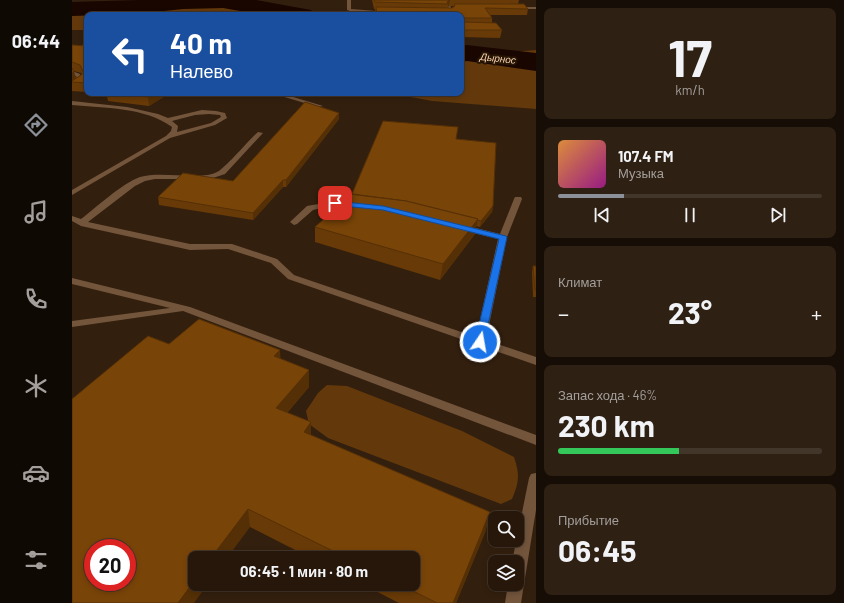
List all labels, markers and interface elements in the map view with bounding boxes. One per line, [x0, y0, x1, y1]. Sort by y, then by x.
text: 17 [668, 25, 712, 87]
text: 40 m [170, 26, 232, 60]
icon: left [104, 28, 156, 80]
text: 06:44 [12, 30, 60, 52]
water label: Дырнос [478, 50, 517, 66]
text: Налево [170, 60, 233, 82]
text: km/h [675, 82, 705, 98]
icon: directions [22, 111, 50, 139]
text: 107.4 FM [618, 147, 674, 165]
text: Музыка [618, 165, 664, 181]
pin [318, 186, 352, 220]
icon: arrive [324, 192, 346, 214]
icon: music [22, 198, 50, 226]
icon: previous [591, 204, 613, 226]
icon: pause [679, 204, 701, 226]
icon: next [767, 204, 789, 226]
text: Климат [558, 274, 602, 290]
icon: phone [22, 285, 50, 313]
text: 23° [668, 294, 712, 330]
text: − [558, 300, 569, 326]
text: + [811, 300, 822, 326]
position arrow [459, 321, 501, 363]
icon: climate [22, 372, 50, 400]
text: Запас хода · 46% [558, 387, 657, 403]
text: 230 km [558, 407, 655, 443]
icon: car [22, 459, 50, 487]
map controls [488, 511, 524, 591]
button: search [488, 511, 524, 547]
text: Прибытие [558, 512, 619, 528]
text: 06:45 [558, 532, 636, 568]
speed limit sign: 20 [84, 539, 136, 591]
icon: filters [22, 546, 50, 574]
button: layers [488, 555, 524, 591]
text: 06:45 · 1 мин · 80 m [240, 562, 368, 580]

